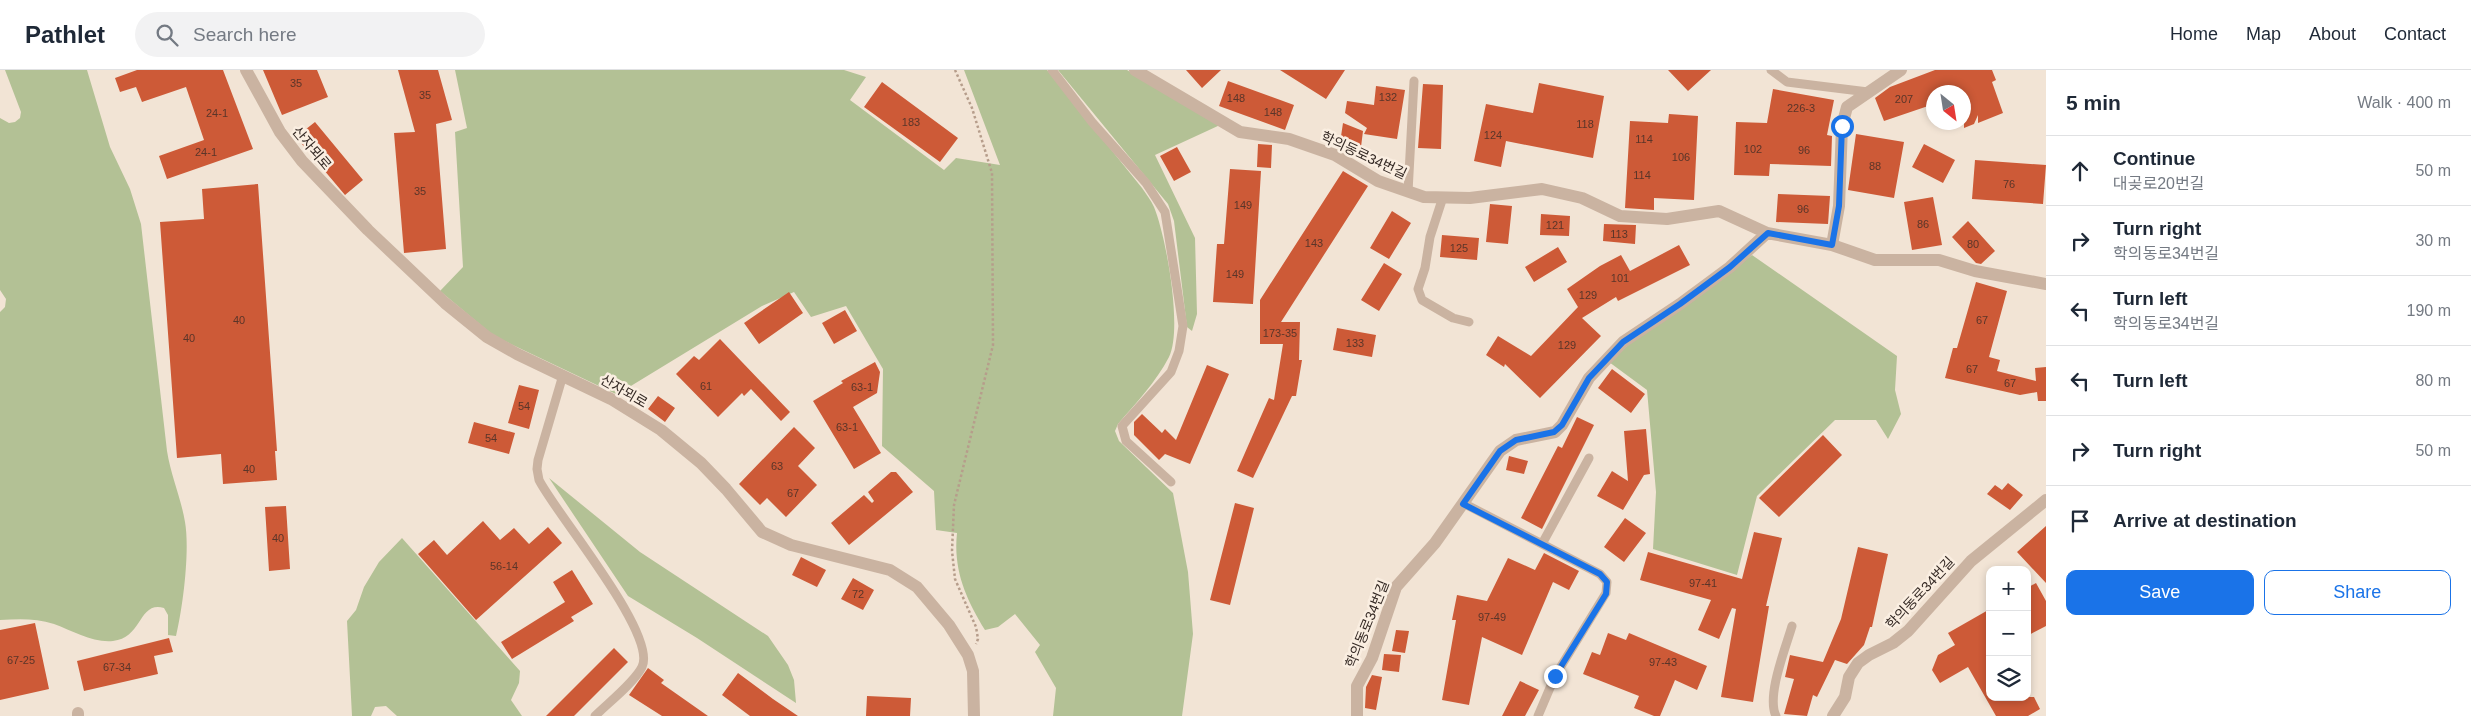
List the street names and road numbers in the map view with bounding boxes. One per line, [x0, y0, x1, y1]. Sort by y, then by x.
street label: 산자뫼로 [289, 123, 335, 173]
street label: 학의동로34번길 [1319, 128, 1409, 182]
street label: 산자뫼로 [598, 371, 650, 411]
street label: 학의동로34번길 [1882, 554, 1958, 632]
street label: 학의동로34번길 [1342, 578, 1392, 670]

